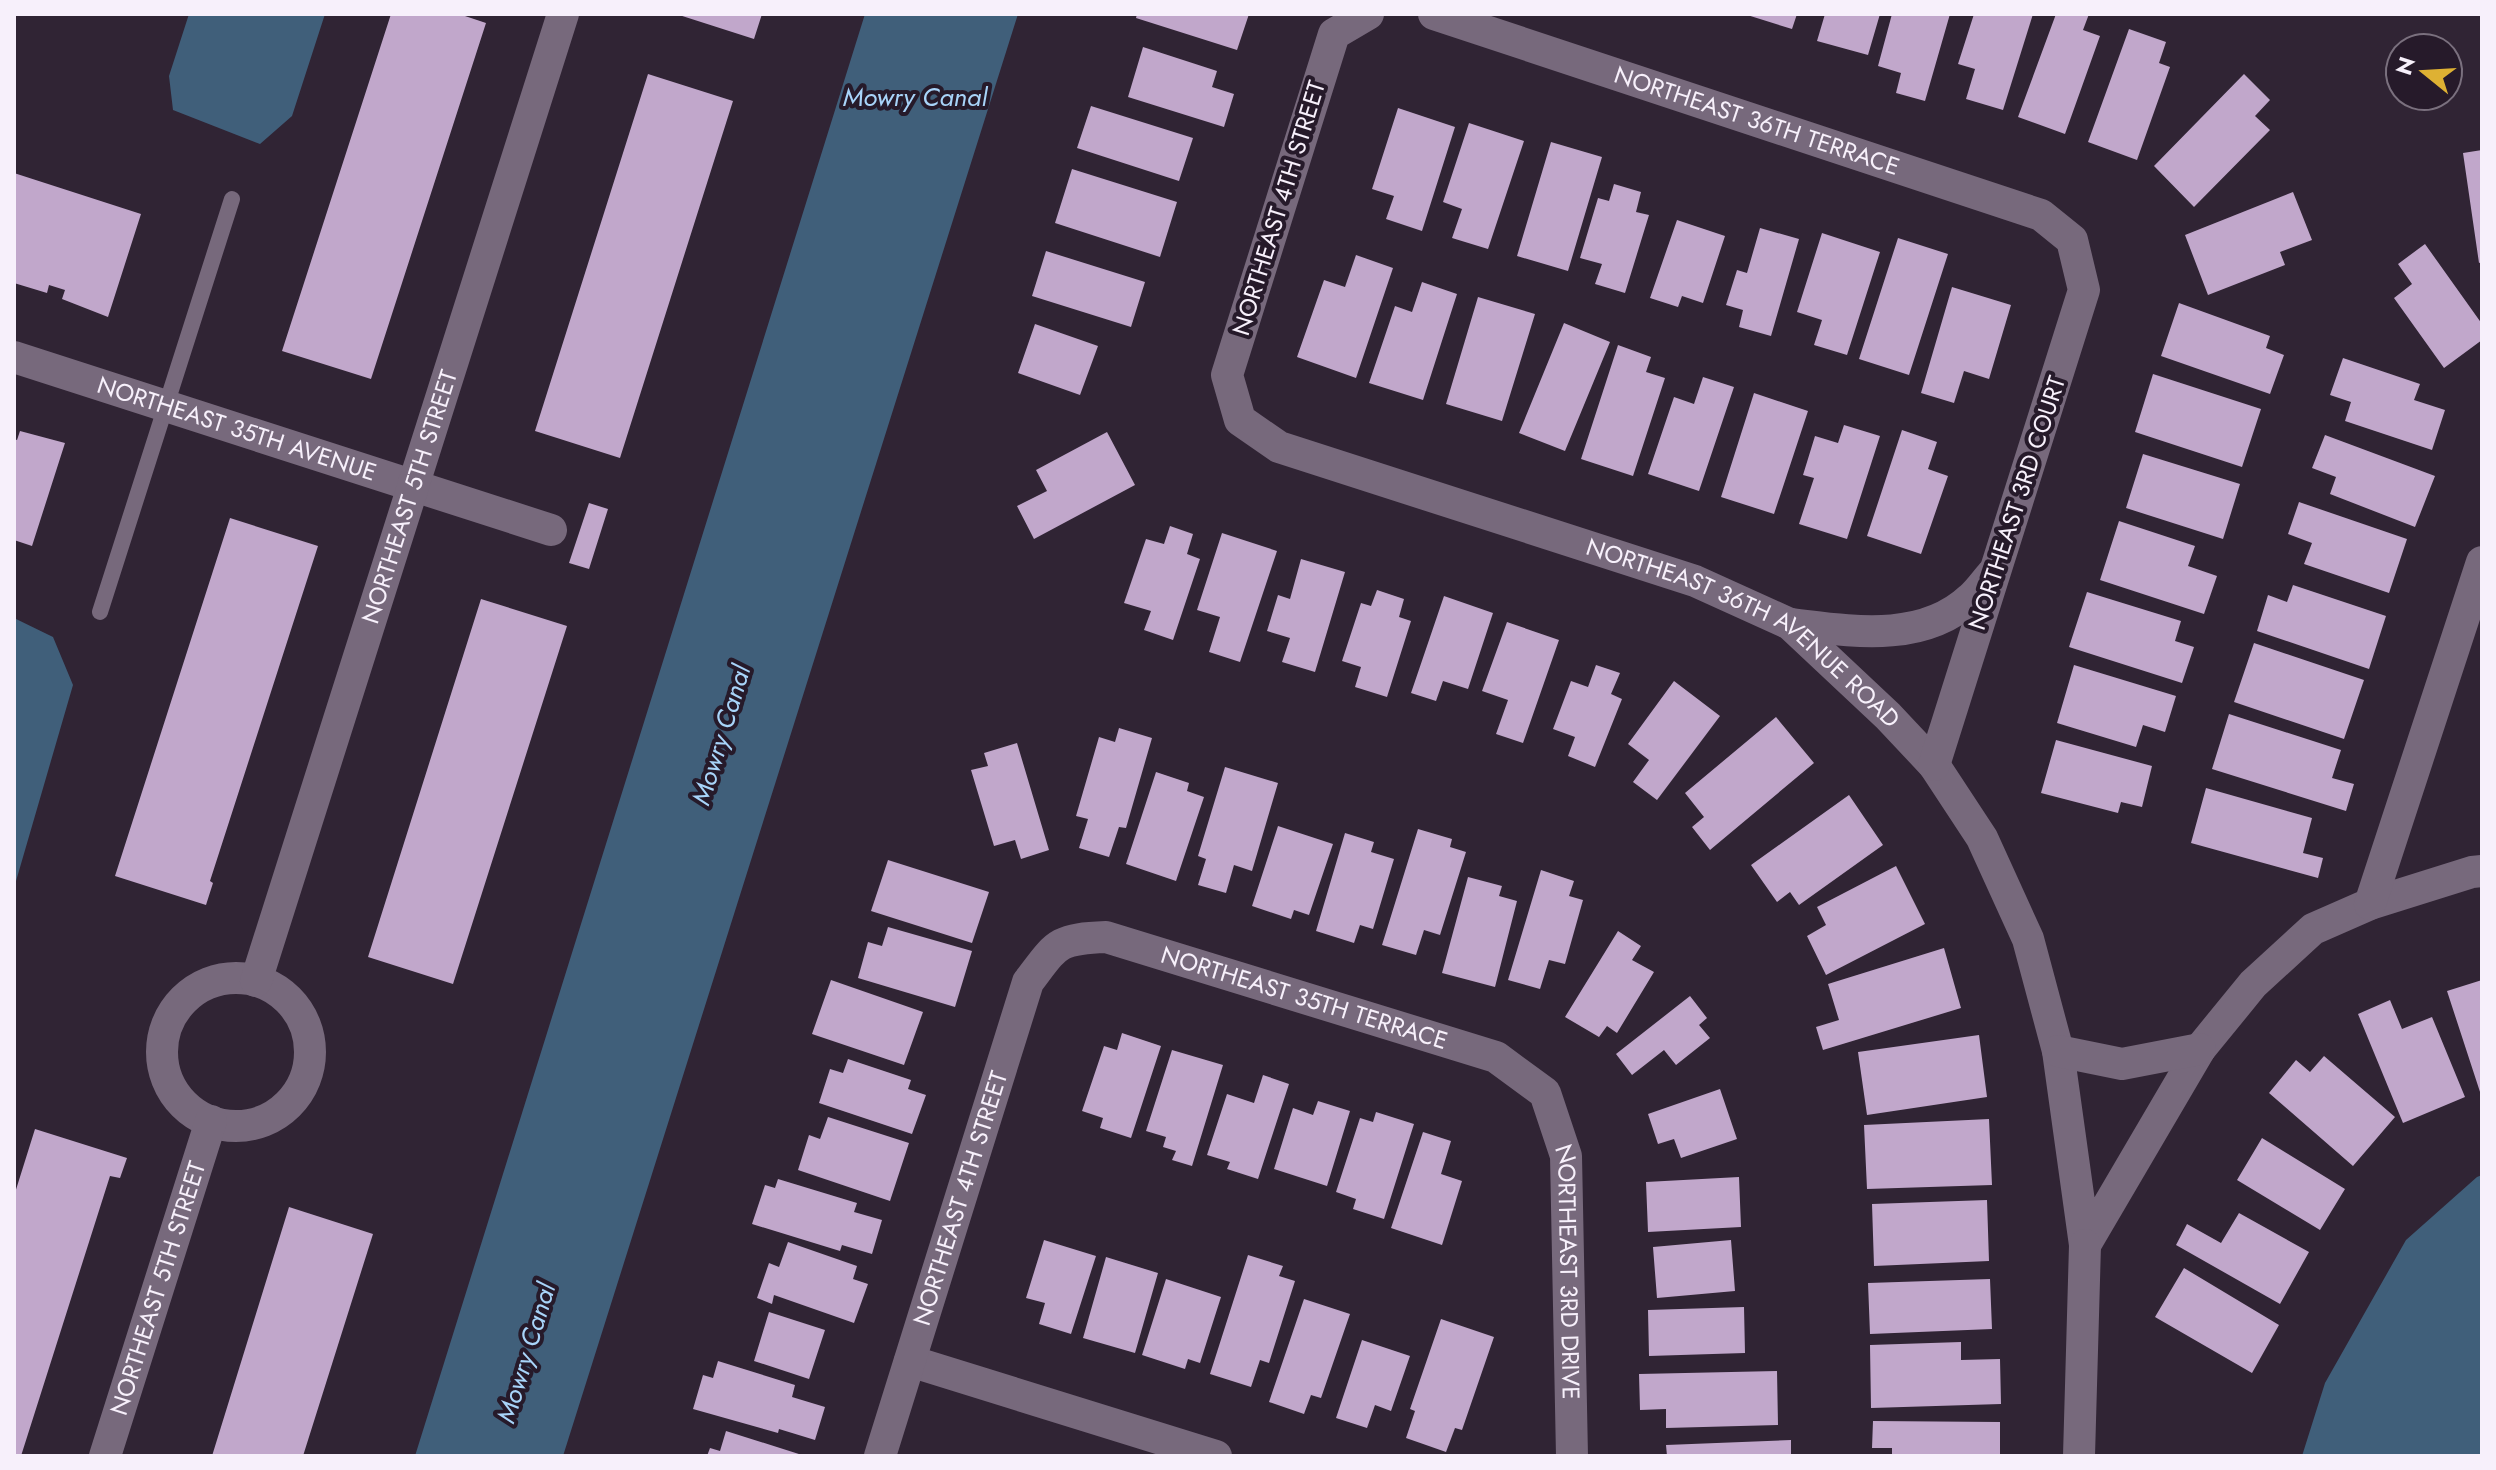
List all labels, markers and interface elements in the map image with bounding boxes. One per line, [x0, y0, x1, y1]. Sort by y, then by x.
north arrow [2384, 32, 2464, 112]
text: N [2387, 53, 2423, 79]
street label: NORTHEAST 36TH TERRACE [1610, 57, 1904, 184]
street label: NORTHEAST 4TH STREET [1223, 76, 1334, 340]
water label: Mowry Canal [843, 78, 988, 116]
street label: NORTHEAST 5TH STREET [353, 365, 466, 628]
street label: NORTHEAST 35TH AVENUE [93, 367, 381, 490]
street label: NORTHEAST 3RD COURT [1959, 371, 2074, 634]
street label: NORTHEAST 36TH AVENUE ROAD [1582, 529, 1908, 735]
water label: Mowry Canal [682, 659, 761, 810]
street label: NORTHEAST 35TH TERRACE [1157, 937, 1452, 1058]
street label: NORTHEAST 4TH STREET [904, 1066, 1016, 1330]
street label: NORTHEAST 3RD DRIVE [1546, 1140, 1589, 1400]
street label: NORTHEAST 5TH STREET [101, 1157, 214, 1419]
water label: Mowry Canal [487, 1277, 566, 1428]

